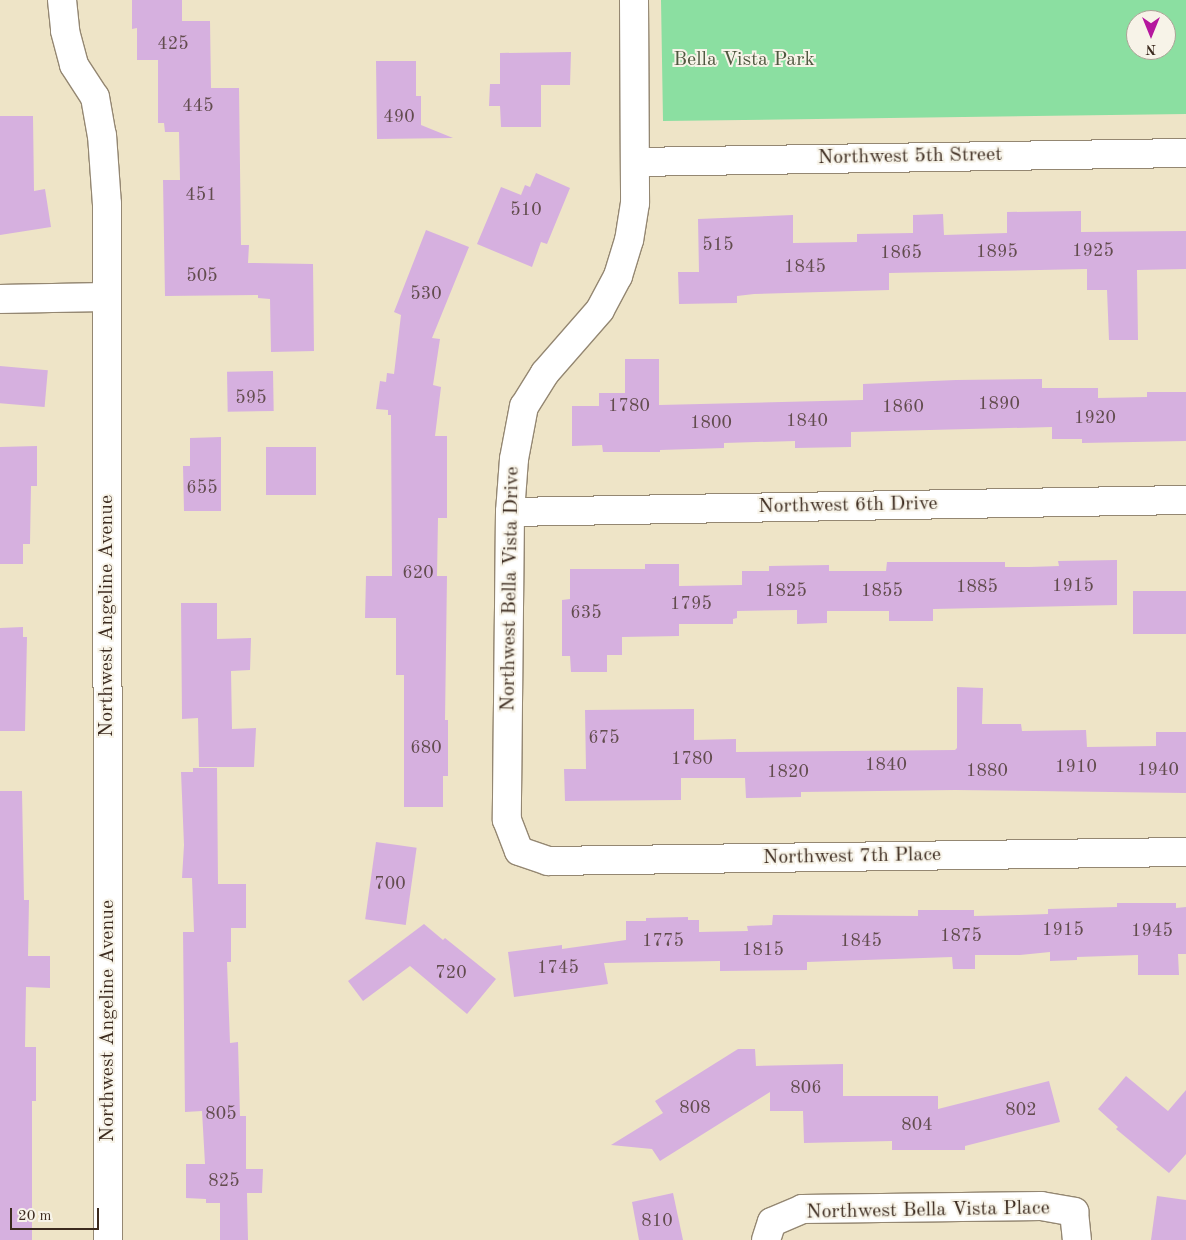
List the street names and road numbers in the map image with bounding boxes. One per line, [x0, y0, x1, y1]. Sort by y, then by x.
street label: Northwest 5th Street [818, 143, 1002, 171]
street label: Northwest Bella Vista Drive [497, 466, 525, 712]
street label: Northwest 6th Drive [758, 492, 938, 520]
street label: Northwest Angeline Avenue [95, 495, 119, 737]
street label: Northwest 7th Place [763, 843, 941, 871]
street label: Northwest Angeline Avenue [96, 900, 120, 1142]
street label: Northwest Bella Vista Place [806, 1197, 1050, 1225]

